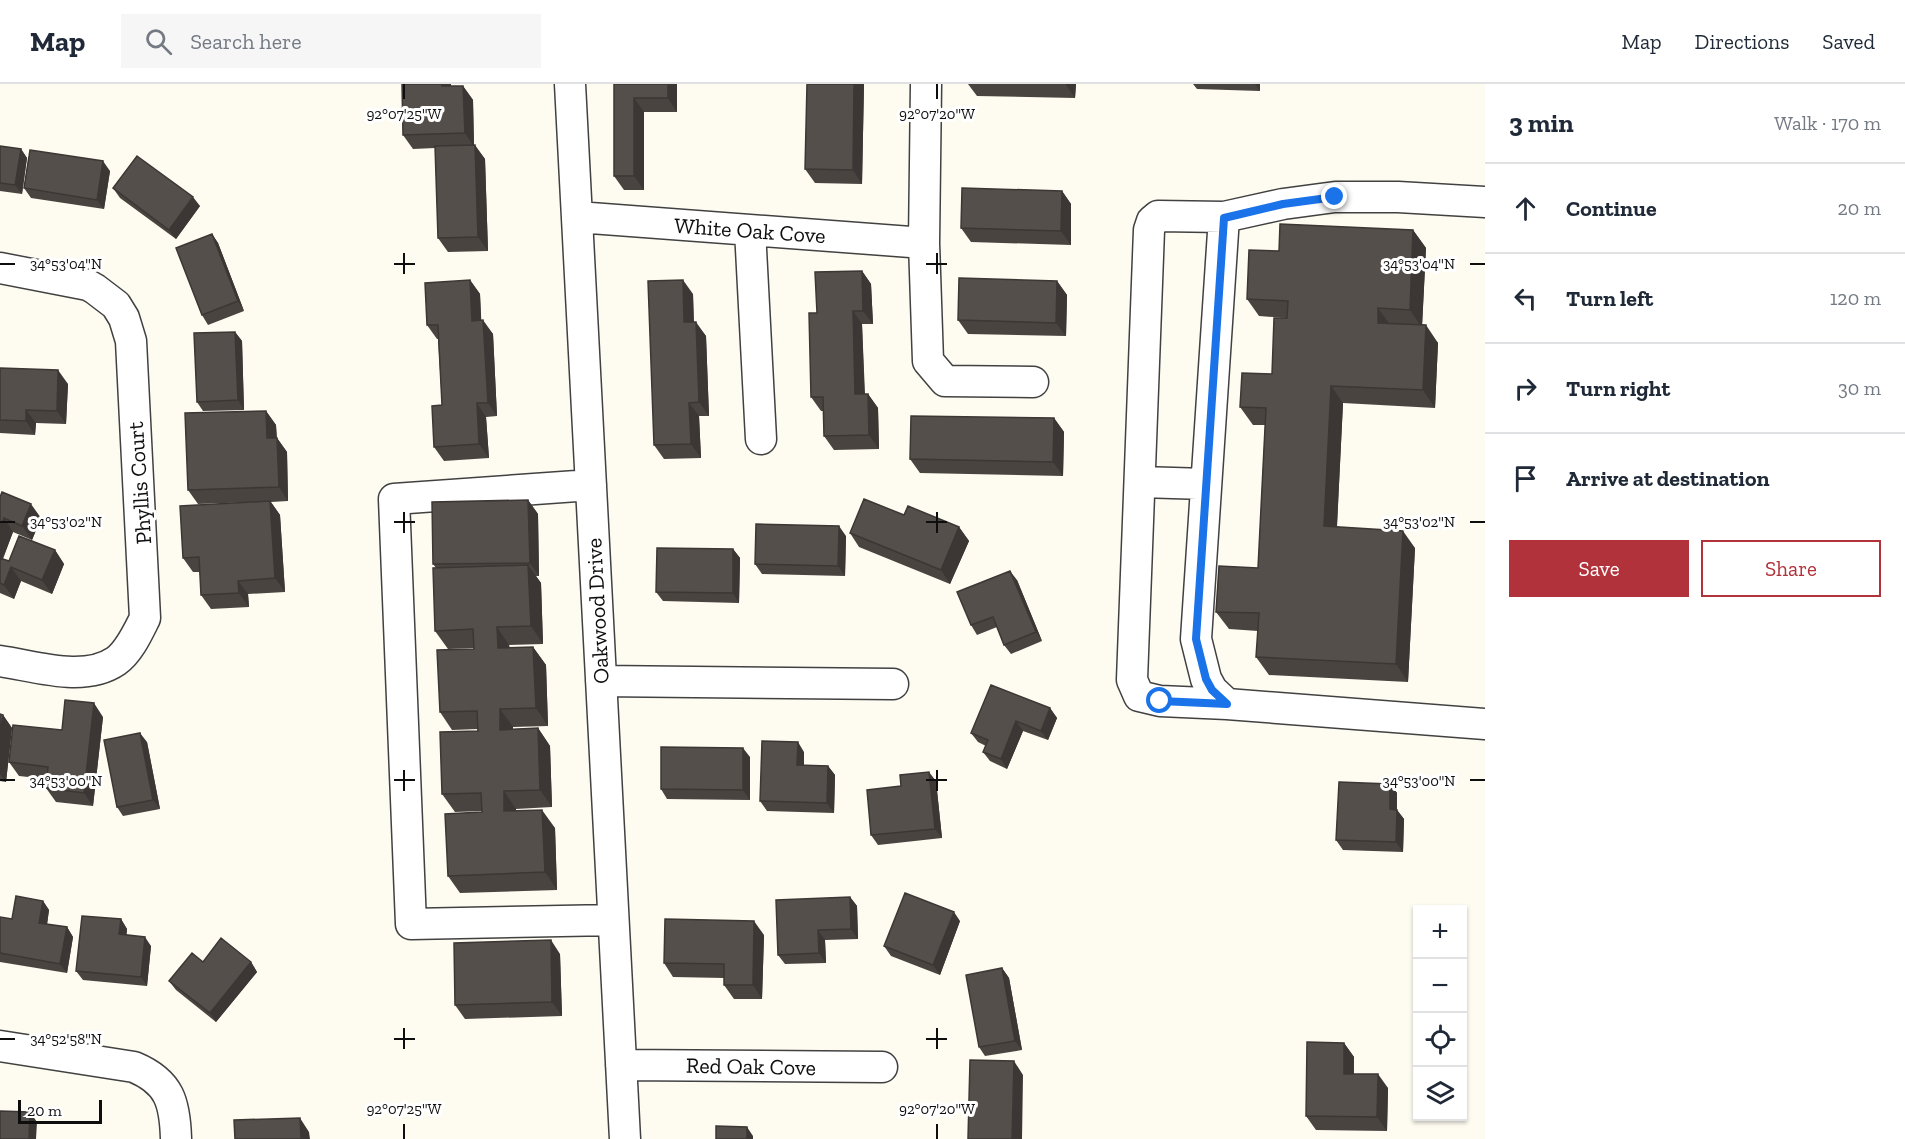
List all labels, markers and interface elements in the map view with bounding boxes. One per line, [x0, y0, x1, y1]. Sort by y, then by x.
search box [121, 14, 541, 68]
text: Map [30, 25, 85, 58]
icon: search [142, 25, 175, 58]
text: Search here [190, 28, 302, 55]
text: Map [1622, 29, 1662, 54]
text: Directions [1695, 29, 1789, 54]
text: Saved [1822, 29, 1875, 54]
text: 92°07'25"W [366, 105, 442, 123]
text: 92°07'20"W [899, 105, 975, 123]
text: 3 min [1509, 107, 1574, 139]
text: Walk · 170 m [1774, 111, 1881, 135]
route end [1321, 183, 1347, 209]
icon: ahead [1509, 192, 1542, 225]
text: Continue [1566, 195, 1657, 222]
text: 20 m [1837, 196, 1881, 220]
street label: White Oak Cove [673, 212, 827, 249]
text: 34°53'04"N [30, 255, 102, 273]
text: 34°53'04"N [1383, 255, 1455, 273]
icon: left [1509, 282, 1542, 315]
text: Turn left [1566, 285, 1653, 312]
text: 120 m [1830, 286, 1881, 310]
icon: right [1509, 372, 1542, 405]
text: Turn right [1566, 375, 1670, 402]
text: 30 m [1838, 376, 1881, 400]
street label: Phyllis Court [122, 420, 157, 545]
icon: arrive [1509, 462, 1542, 495]
text: Arrive at destination [1566, 465, 1769, 492]
text: 34°53'02"N [30, 513, 102, 531]
text: 34°53'02"N [1383, 513, 1455, 531]
street label: Oakwood Drive [580, 537, 615, 685]
button: Save [1509, 540, 1689, 597]
button: Share [1701, 540, 1881, 597]
route start [1146, 687, 1172, 713]
text: 34°53'00"N [30, 772, 102, 790]
text: 34°53'00"N [1383, 772, 1455, 790]
map controls [1413, 905, 1467, 1121]
button: + [1413, 905, 1467, 959]
button: − [1413, 959, 1467, 1013]
button: locate [1413, 1013, 1467, 1067]
text: 34°52'58"N [30, 1030, 102, 1048]
street label: Red Oak Cove [686, 1052, 816, 1081]
button: layers [1413, 1067, 1467, 1121]
scale bar [18, 1097, 102, 1124]
text: 92°07'25"W [366, 1100, 442, 1118]
text: 92°07'20"W [899, 1100, 975, 1118]
text: 20 m [27, 1101, 62, 1120]

